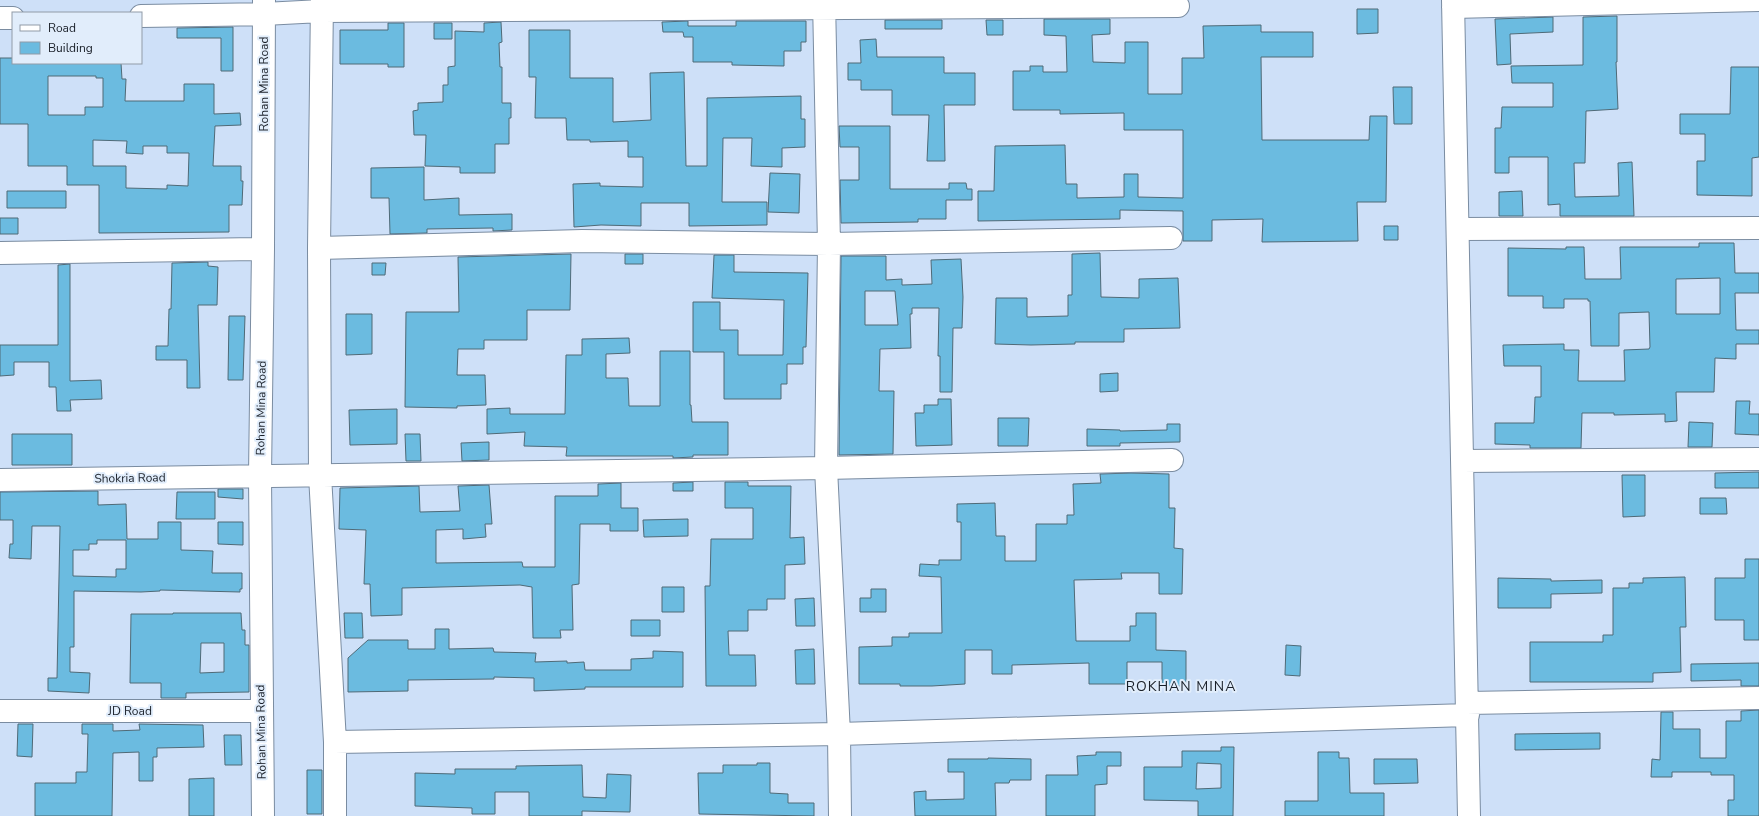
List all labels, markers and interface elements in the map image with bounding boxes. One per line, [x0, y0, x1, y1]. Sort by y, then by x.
legend [12, 12, 142, 64]
text: Road [48, 20, 76, 36]
street label: Rohan Mina Road [256, 37, 272, 131]
text: Building [48, 40, 93, 56]
street label: Rohan Mina Road [252, 360, 270, 456]
street label: Shokria Road [94, 469, 166, 487]
district label: ROKHAN MINA [1126, 677, 1236, 696]
street label: Rohan Mina Road [252, 684, 270, 780]
street label: JD Road [107, 703, 152, 719]

